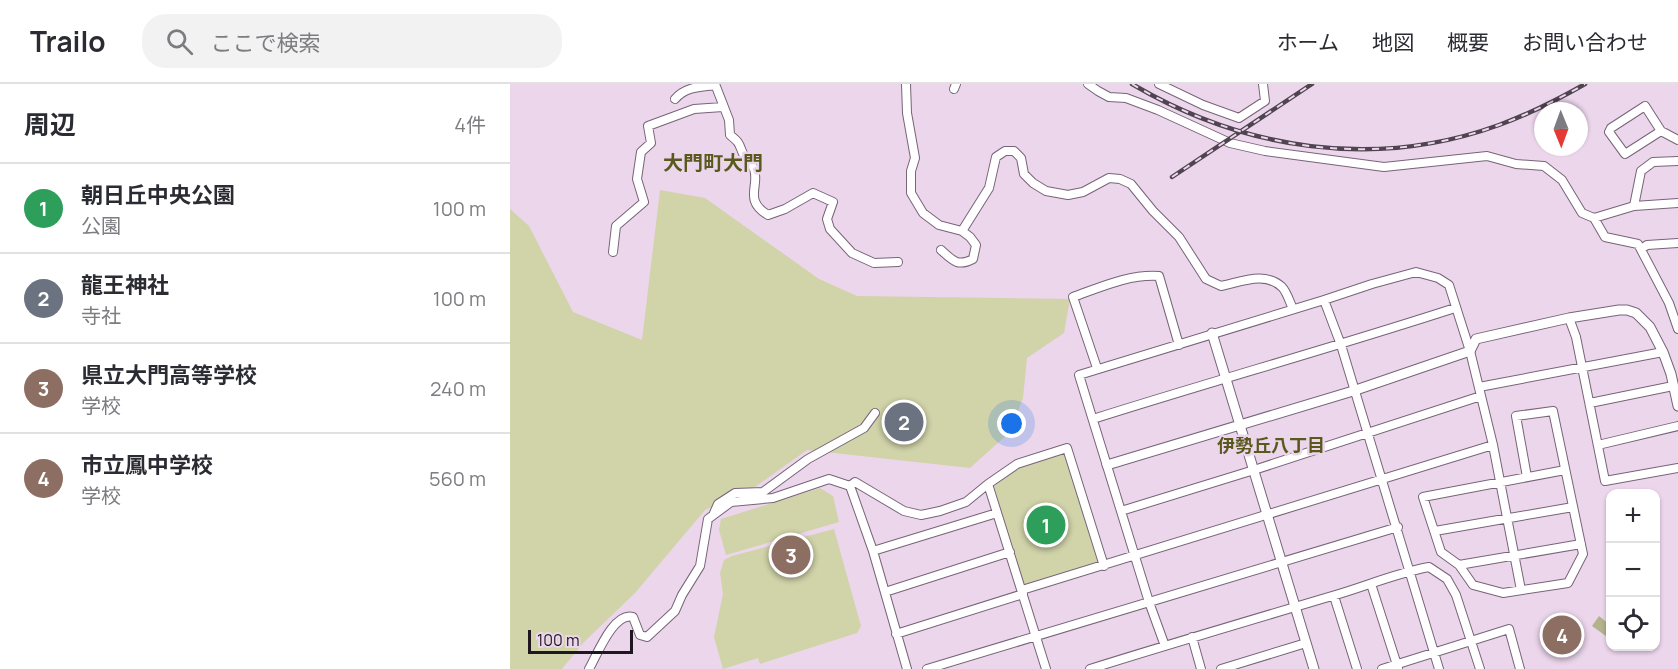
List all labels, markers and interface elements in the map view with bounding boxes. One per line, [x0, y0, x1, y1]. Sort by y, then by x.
search box [142, 14, 562, 68]
text: Trailo [30, 22, 106, 60]
icon: search [163, 25, 196, 58]
text: ここで検索 [211, 28, 321, 58]
text: ホーム [1277, 28, 1339, 56]
text: 地図 [1372, 28, 1414, 56]
text: 概要 [1447, 28, 1489, 56]
text: お問い合わせ [1522, 28, 1648, 56]
north arrow [1534, 102, 1588, 156]
text: 周辺 [24, 106, 76, 142]
text: 4件 [454, 111, 486, 138]
district label: 大門町大門 [663, 149, 763, 176]
text: 朝日丘中央公園 [81, 180, 235, 210]
text: 1 [39, 195, 48, 222]
text: 100 m [433, 195, 486, 222]
text: 公園 [81, 212, 121, 239]
text: 龍王神社 [81, 270, 169, 300]
text: 2 [38, 285, 49, 312]
text: 100 m [433, 285, 486, 312]
text: 寺社 [81, 302, 121, 329]
text: 県立大門高等学校 [81, 360, 257, 390]
text: 3 [38, 375, 49, 402]
text: 240 m [430, 375, 486, 402]
text: 学校 [81, 392, 121, 419]
pin: 2 [884, 400, 924, 444]
your location [997, 409, 1026, 438]
district label: 伊勢丘八丁目 [1217, 433, 1325, 457]
text: 市立鳳中学校 [81, 450, 213, 480]
text: 4 [37, 465, 50, 492]
text: 560 m [429, 465, 486, 492]
text: 学校 [81, 482, 121, 509]
map controls [1606, 489, 1660, 651]
button: + [1606, 489, 1660, 543]
pin: 1 [1026, 502, 1066, 548]
pin: 3 [772, 532, 810, 578]
button: − [1606, 543, 1660, 597]
button: locate [1606, 597, 1660, 651]
pin: 4 [1542, 612, 1582, 658]
scale bar [528, 627, 633, 654]
text: 100 m [537, 629, 580, 651]

